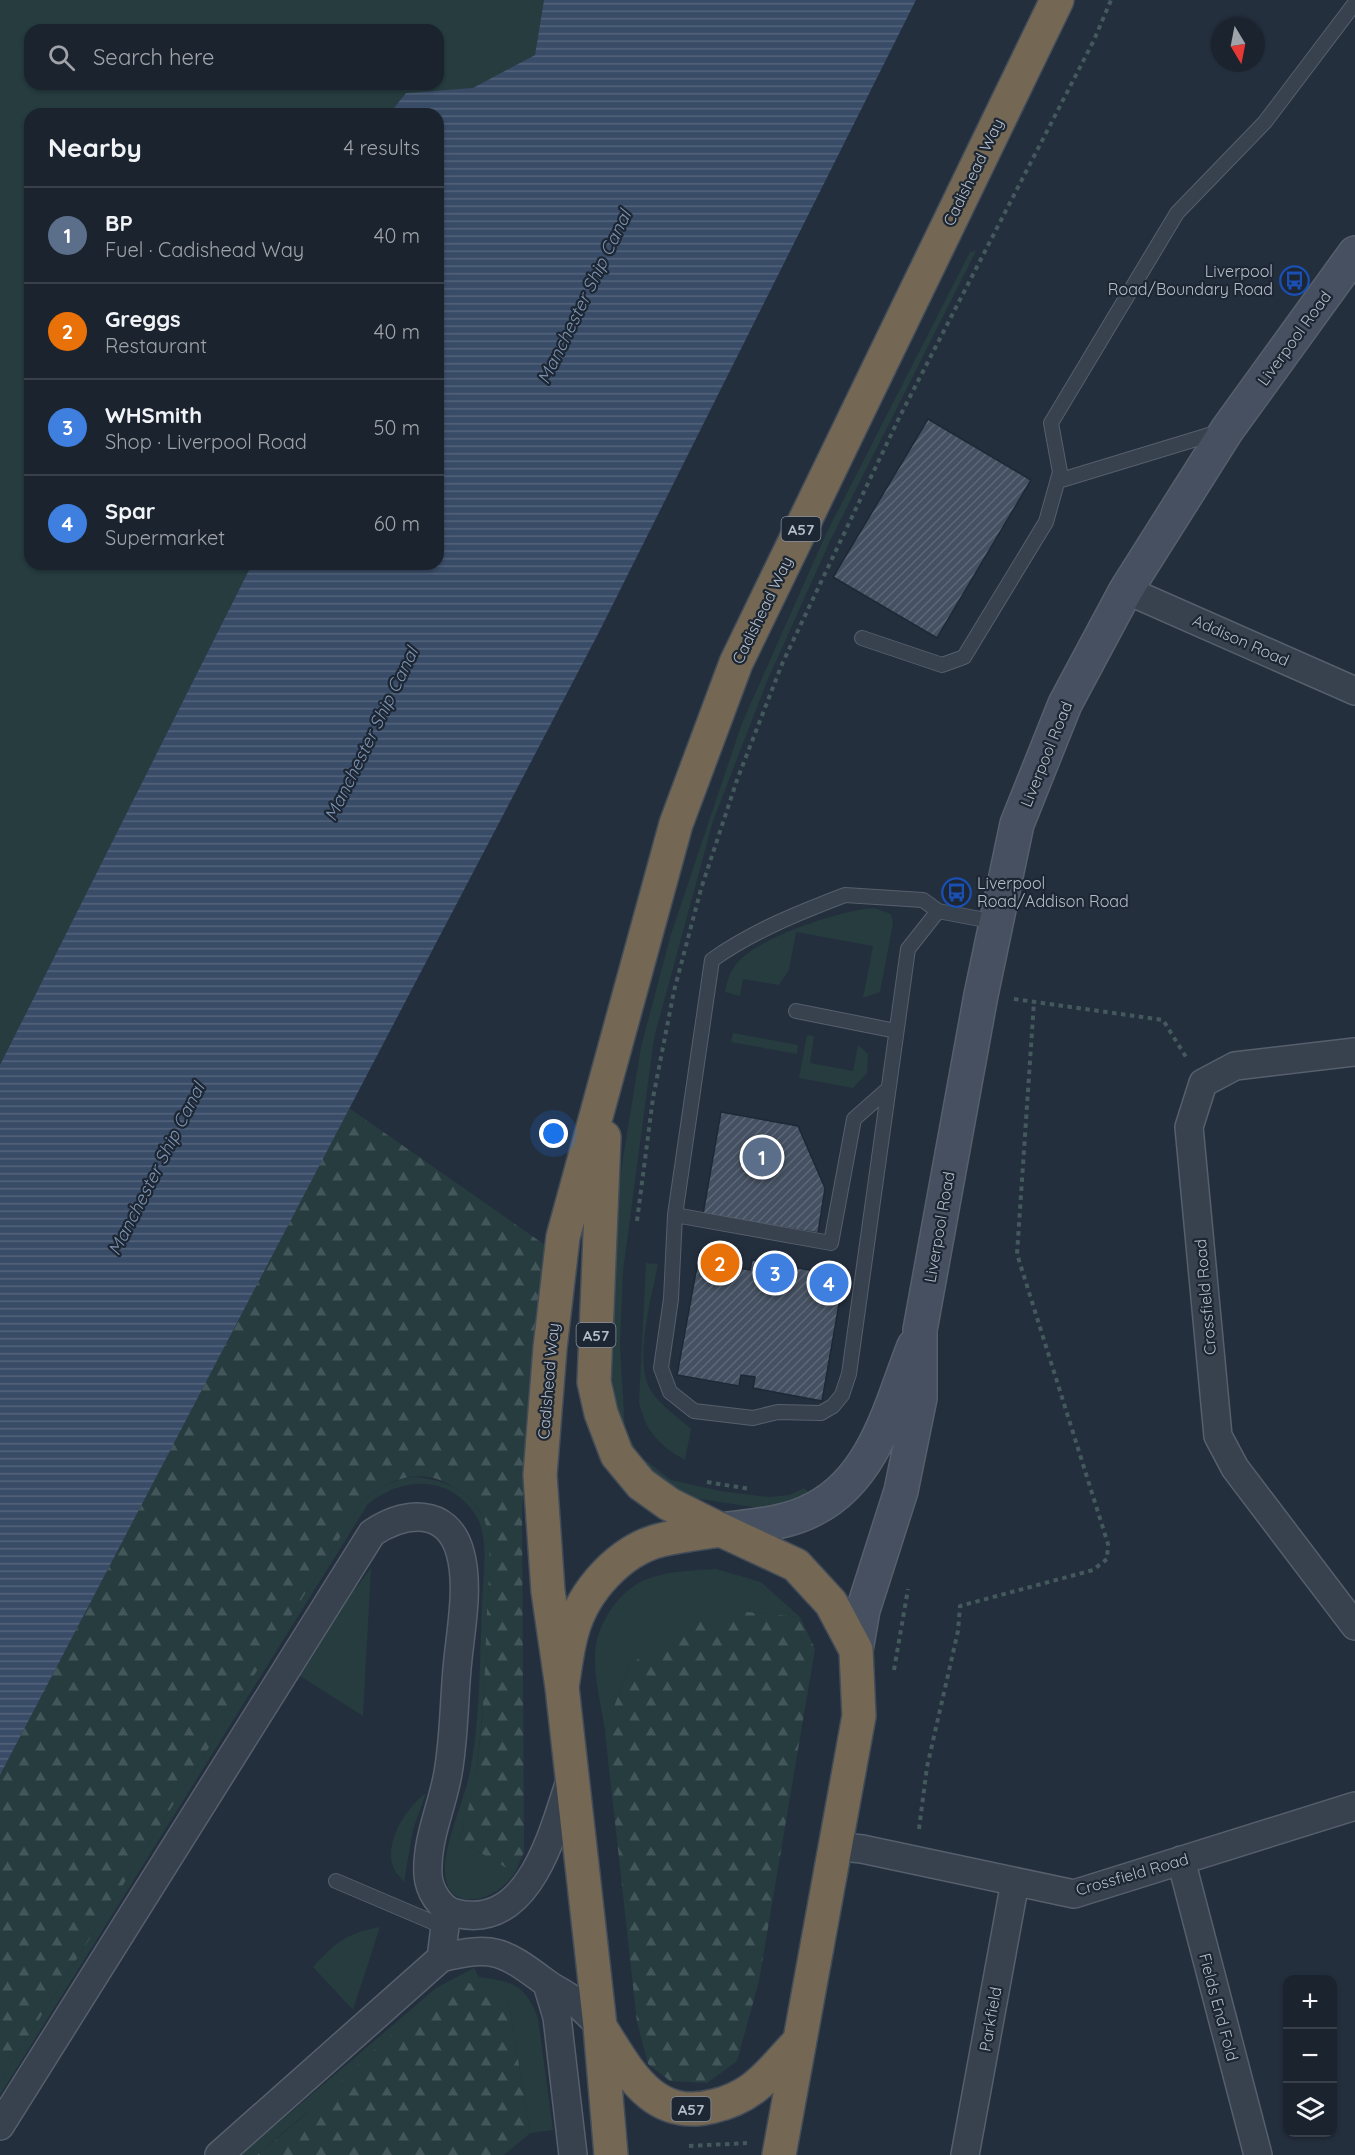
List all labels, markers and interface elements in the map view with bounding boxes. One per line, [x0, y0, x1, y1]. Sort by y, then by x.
north arrow [1211, 18, 1265, 72]
search box [24, 24, 444, 90]
icon: search [45, 41, 78, 74]
text: Search here [93, 43, 214, 71]
street label: Cadishead Way [938, 115, 1008, 229]
text: Nearby [48, 131, 142, 164]
text: 4 results [344, 135, 420, 160]
water label: Manchester Ship Canal [532, 205, 637, 388]
text: BP [105, 209, 133, 237]
text: 1 [64, 223, 71, 248]
text: 40 m [374, 223, 420, 248]
text: Fuel · Cadishead Way [105, 237, 304, 262]
place label: Liverpool Road/Boundary Road [1108, 261, 1273, 299]
bus stop icon: Liverpool Road/Boundary Road [1278, 264, 1310, 296]
street label: Liverpool Road [1253, 287, 1335, 389]
text: Greggs [105, 305, 181, 333]
text: 2 [62, 319, 73, 344]
text: 40 m [374, 319, 420, 344]
text: Restaurant [105, 333, 207, 358]
text: WHSmith [105, 401, 202, 429]
text: 3 [62, 415, 73, 440]
text: 50 m [374, 415, 420, 440]
text: Shop · Liverpool Road [105, 429, 307, 454]
text: Spar [105, 497, 155, 525]
text: 4 [62, 511, 73, 536]
text: 60 m [374, 511, 420, 536]
road number: A57 [782, 517, 820, 541]
text: Supermarket [105, 525, 225, 550]
street label: Cadishead Way [727, 553, 797, 667]
street label: Addison Road [1190, 610, 1292, 670]
water label: Manchester Ship Canal [319, 642, 424, 825]
street label: Liverpool Road [1016, 698, 1076, 810]
place label: Liverpool Road/Addison Road [977, 873, 1129, 911]
bus stop icon: Liverpool Road/Addison Road [940, 876, 972, 908]
water label: Manchester Ship Canal [103, 1077, 210, 1259]
your location [539, 1119, 568, 1148]
pin: 1 [742, 1134, 782, 1180]
street label: Liverpool Road [919, 1170, 959, 1284]
street label: Crossfield Road [1190, 1238, 1220, 1356]
pin: 2 [700, 1240, 740, 1286]
pin: 3 [756, 1250, 794, 1296]
pin: 4 [810, 1260, 848, 1306]
street label: Cadishead Way [533, 1322, 563, 1440]
road number: A57 [576, 1323, 616, 1347]
street label: Crossfield Road [1073, 1848, 1191, 1900]
street label: Fields End Fold [1195, 1951, 1243, 2063]
map controls [1283, 1975, 1337, 2137]
button: + [1283, 1975, 1337, 2029]
street label: Parkfield [974, 1985, 1006, 2053]
button: − [1283, 2029, 1337, 2083]
button: layers [1283, 2083, 1337, 2137]
road number: A57 [672, 2097, 710, 2121]

